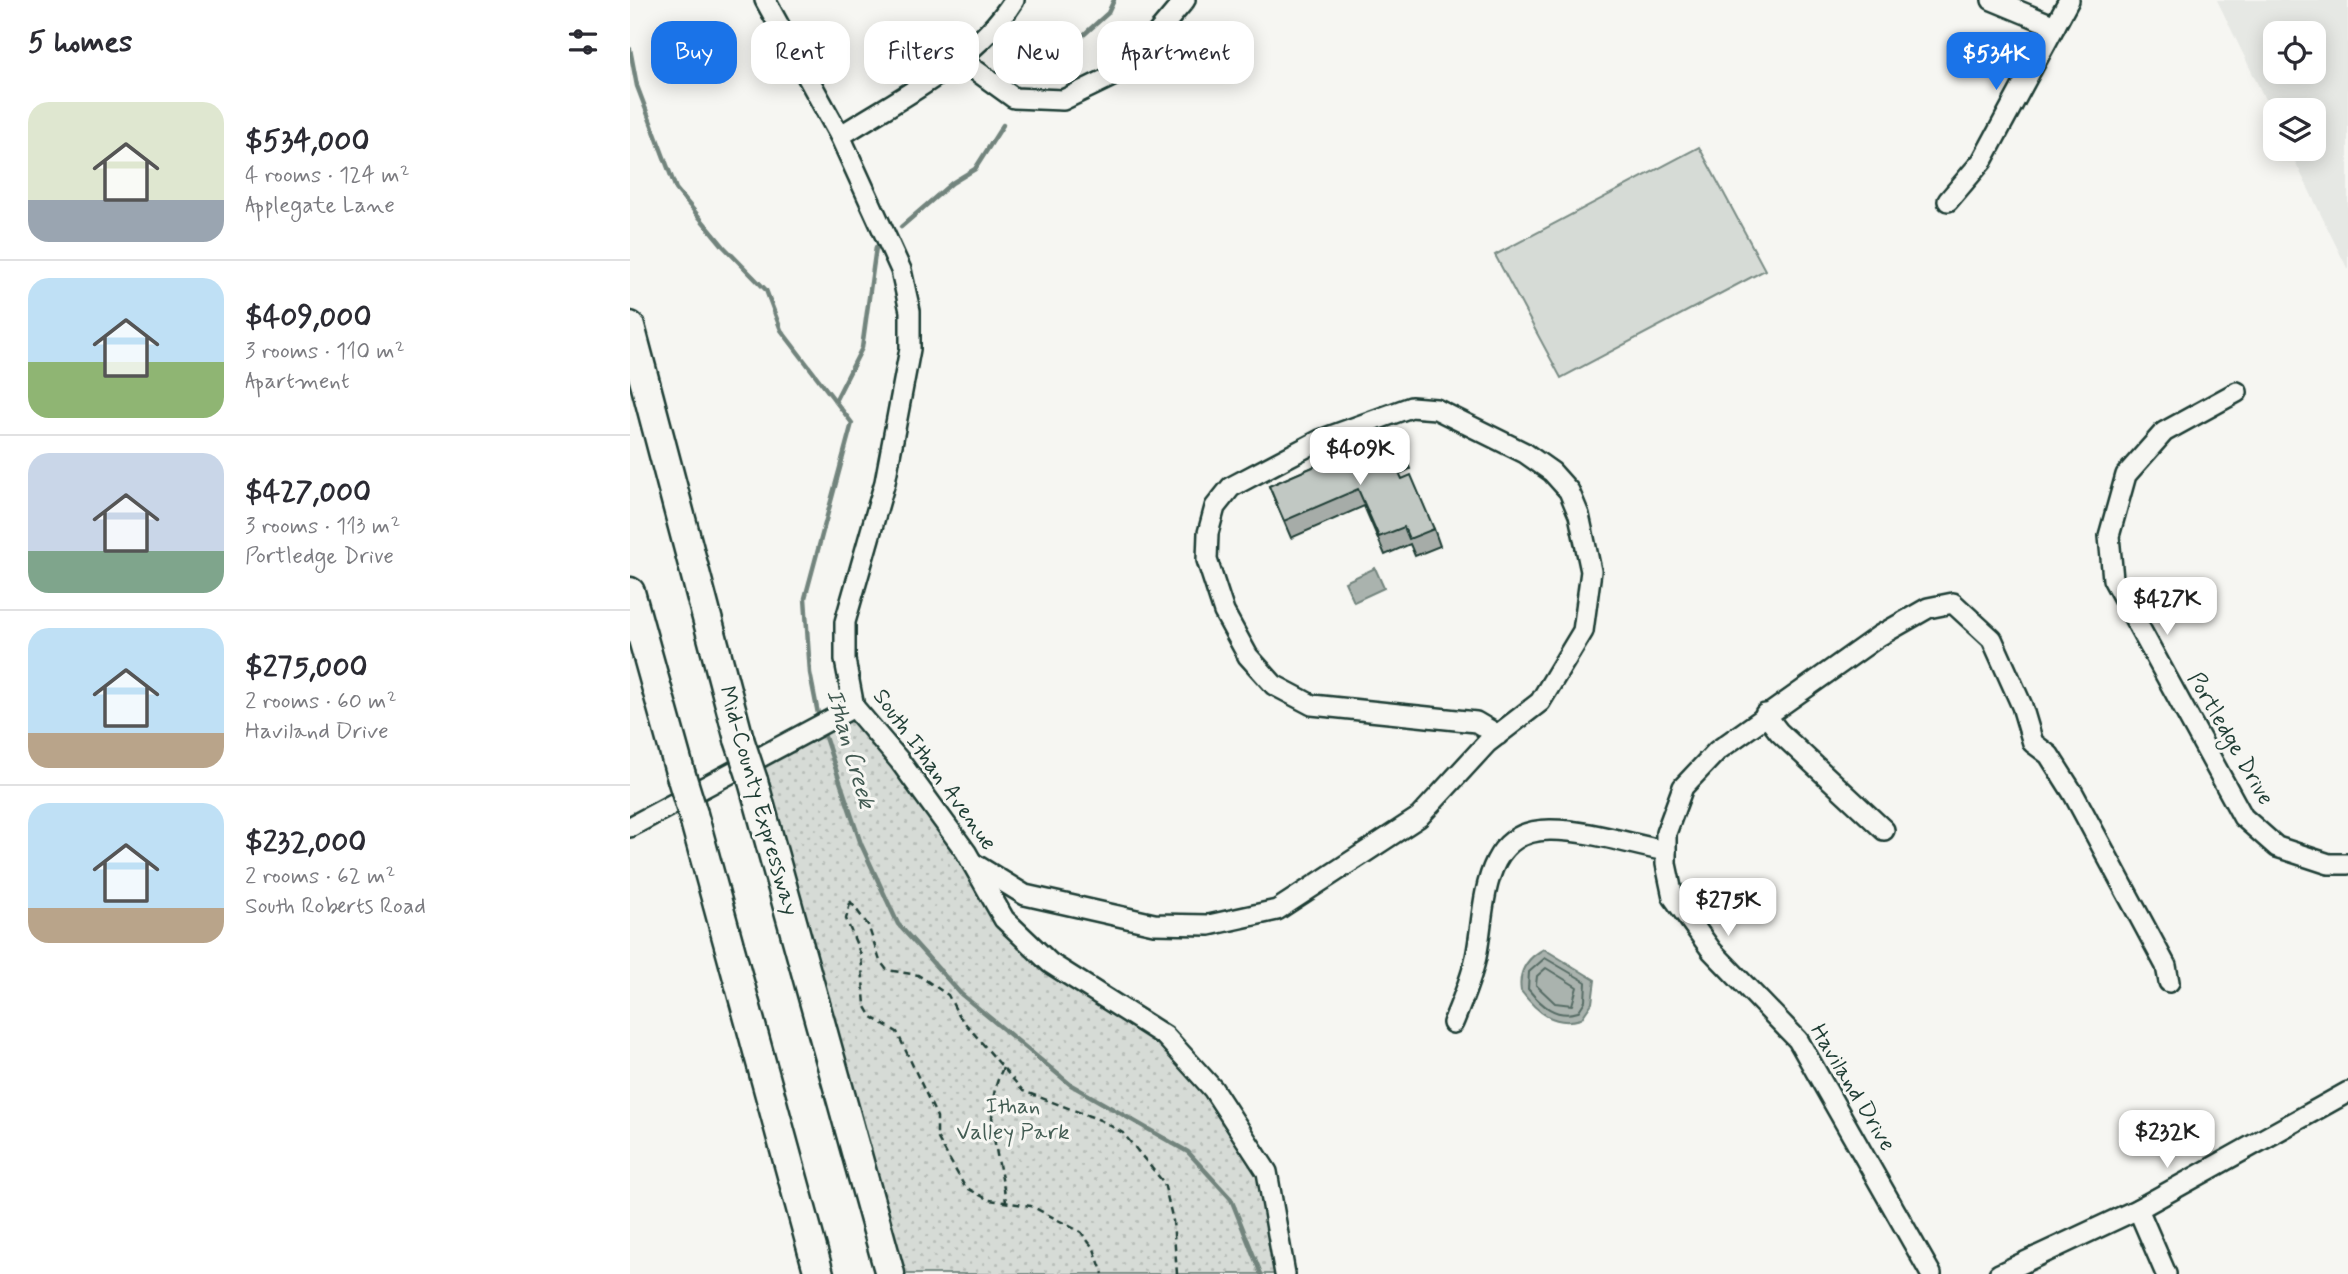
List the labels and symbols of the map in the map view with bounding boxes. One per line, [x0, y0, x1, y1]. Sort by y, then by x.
pin: $534K [1947, 32, 2045, 92]
pin: $409K [1311, 428, 1409, 487]
pin: $427K [2118, 578, 2216, 637]
street label: Portledge Drive [2178, 667, 2280, 812]
street label: Mid-County Expressway [711, 683, 805, 919]
street label: South Ithan Avenue [865, 683, 1003, 857]
water label: Ithan Creek [818, 686, 882, 814]
pin: $275K [1679, 878, 1777, 938]
street label: Haviland Drive [1802, 1019, 1902, 1157]
park label: Ithan Valley Park [956, 1092, 1070, 1148]
pin: $232K [2118, 1110, 2216, 1170]

